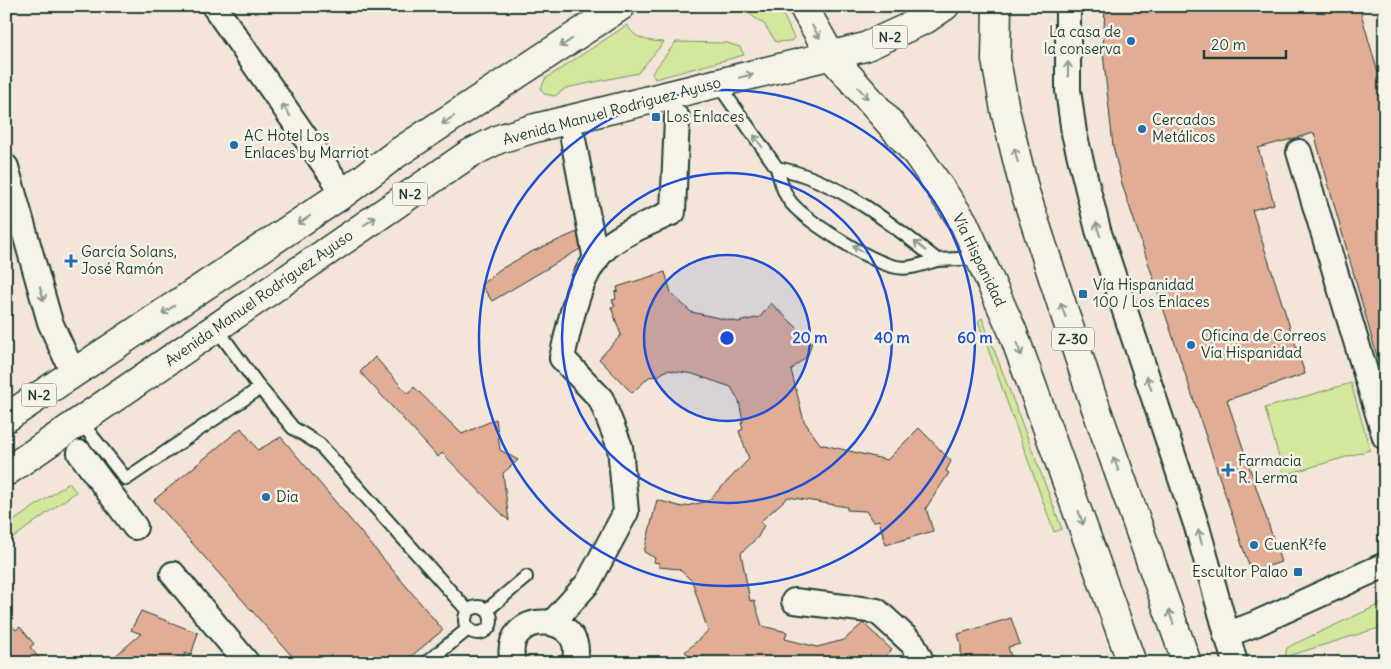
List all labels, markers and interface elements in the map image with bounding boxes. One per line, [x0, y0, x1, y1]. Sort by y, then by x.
place label: La casa de la conserva [1044, 22, 1121, 58]
one-way arrow [811, 24, 821, 38]
road number: N-2 [872, 26, 908, 48]
scale bar [1204, 28, 1286, 60]
marker: La casa de la conserva [1125, 35, 1137, 47]
text: 20 m [1211, 35, 1246, 54]
one-way arrow [559, 38, 573, 48]
one-way arrow [1063, 62, 1073, 78]
one-way arrow [737, 71, 753, 81]
street label: Avenida Manuel Rodríguez Ayuso [501, 72, 723, 149]
one-way arrow [857, 86, 869, 99]
one-way arrow [281, 103, 291, 117]
place label: Los Enlaces [666, 107, 745, 126]
place label: Cercados Metálicos [1152, 110, 1216, 146]
marker: Los Enlaces [650, 111, 662, 123]
one-way arrow [441, 115, 455, 125]
marker: Cercados Metálicos [1136, 123, 1148, 135]
place label: AC Hotel Los Enlaces by Marriot [244, 126, 369, 162]
one-way arrow [753, 134, 763, 148]
marker: AC Hotel Los Enlaces by Marriot [228, 139, 240, 151]
one-way arrow [1011, 147, 1020, 163]
road number: N-2 [392, 182, 428, 205]
street label: Vía Hispanidad [949, 210, 1010, 310]
one-way arrow [297, 215, 311, 225]
one-way arrow [363, 216, 377, 226]
one-way arrow [1092, 221, 1102, 237]
street label: Avenida Manuel Rodríguez Ayuso [161, 225, 356, 370]
one-way arrow [914, 240, 927, 251]
place label: García Solans, José Ramón [81, 242, 177, 278]
one-way arrow [851, 244, 866, 254]
marker: García Solans, José Ramón [65, 255, 77, 267]
place label: Vía Hispanidad 100 / Los Enlaces [1093, 275, 1210, 311]
one-way arrow [38, 286, 47, 302]
marker: Vía Hispanidad 100 / Los Enlaces [1077, 288, 1089, 300]
one-way arrow [1058, 303, 1067, 318]
one-way arrow [162, 305, 176, 315]
place label: Oficina de Correos Vía Hispanidad [1201, 326, 1327, 362]
text: 20 m [793, 328, 827, 347]
text: 40 m [874, 328, 910, 347]
text: 60 m [957, 328, 993, 347]
road number: Z-30 [1052, 328, 1094, 350]
centre of rings [718, 329, 736, 347]
marker: Oficina de Correos Vía Hispanidad [1185, 339, 1197, 351]
one-way arrow [1015, 340, 1024, 356]
one-way arrow [1144, 375, 1153, 391]
road number: N-2 [22, 384, 56, 406]
place label: Farmacia R. Lerma [1238, 451, 1302, 487]
one-way arrow [1111, 456, 1120, 472]
marker: Farmacia R. Lerma [1222, 464, 1234, 476]
place label: Dia [276, 487, 299, 506]
marker: Dia [260, 491, 272, 503]
one-way arrow [1077, 509, 1086, 525]
one-way arrow [1195, 530, 1204, 546]
place label: CuenK²fe [1264, 535, 1327, 554]
marker: CuenK²fe [1248, 539, 1260, 551]
place label: Escultor Palao [1192, 562, 1288, 581]
marker: Escultor Palao [1292, 566, 1304, 578]
one-way arrow [1165, 609, 1175, 625]

